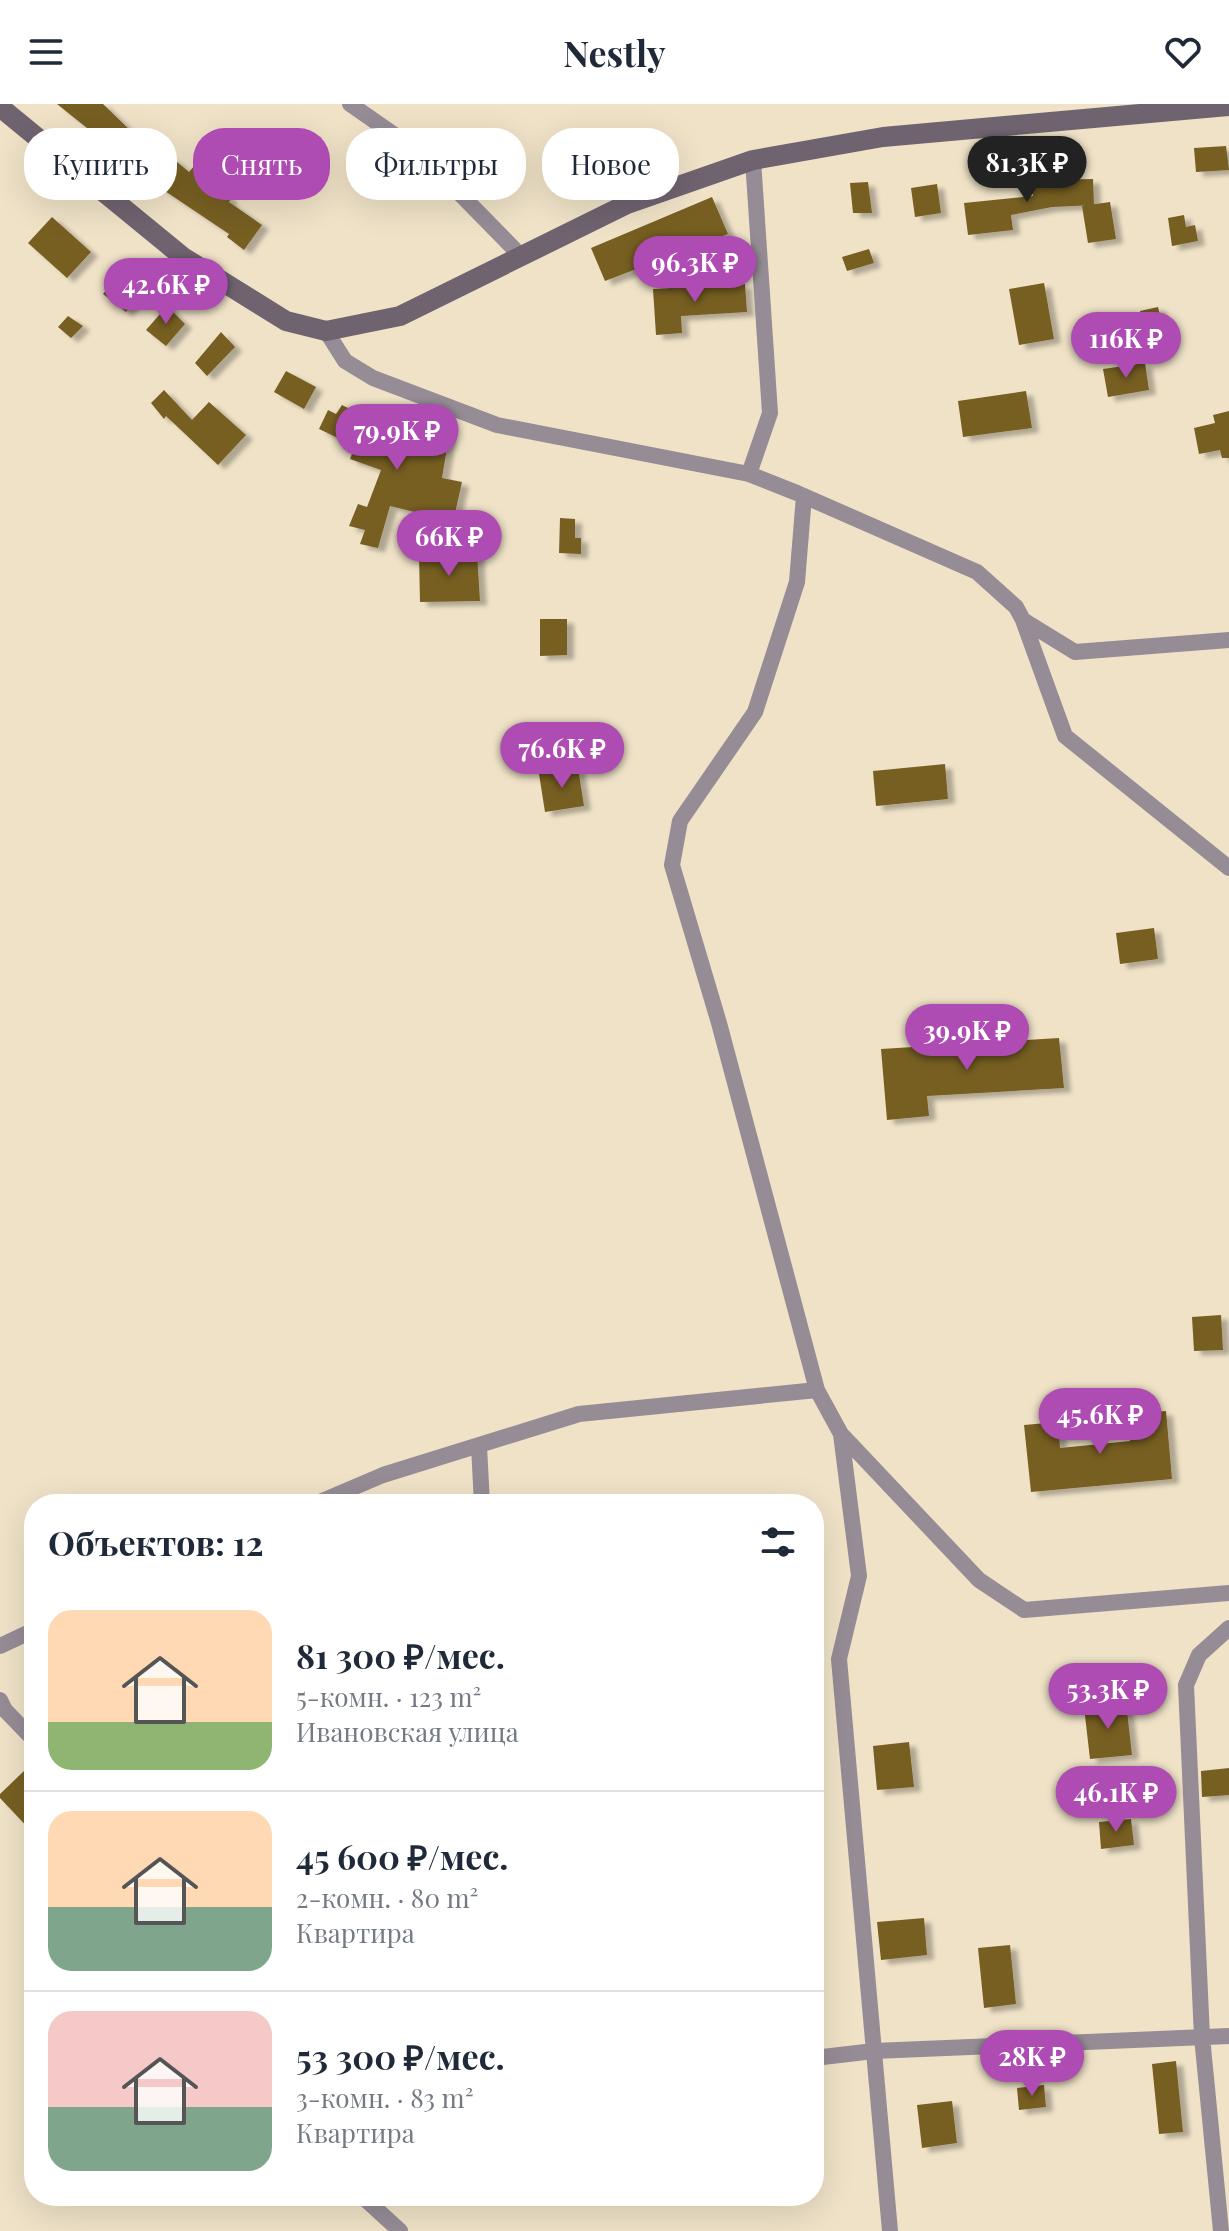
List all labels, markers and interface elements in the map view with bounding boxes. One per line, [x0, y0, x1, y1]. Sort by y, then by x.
text: Nestly [563, 28, 666, 76]
icon: menu [24, 30, 68, 74]
icon: heart [1161, 30, 1205, 74]
chip: Купить [24, 128, 177, 200]
chip: Снять [193, 128, 330, 200]
chip: Фильтры [346, 128, 526, 200]
chip: Новое [542, 128, 679, 200]
pin: 81.3K ₽ [953, 136, 1101, 204]
text: 81.3K ₽ [986, 144, 1068, 179]
pin: 96.3K ₽ [621, 236, 769, 304]
text: 96.3K ₽ [651, 244, 739, 279]
pin: 42.6K ₽ [92, 258, 240, 326]
text: 42.6K ₽ [122, 266, 210, 301]
pin: 116K ₽ [1061, 312, 1191, 380]
text: 116K ₽ [1089, 320, 1163, 355]
pin: 79.9K ₽ [323, 404, 471, 472]
text: 79.9K ₽ [354, 412, 440, 447]
pin: 66K ₽ [393, 510, 505, 578]
text: 66K ₽ [415, 518, 483, 553]
pin: 76.6K ₽ [488, 722, 636, 790]
text: 76.6K ₽ [518, 730, 606, 765]
pin: 39.9K ₽ [893, 1004, 1041, 1072]
text: 39.9K ₽ [923, 1012, 1011, 1047]
pin: 45.6K ₽ [1026, 1388, 1174, 1456]
text: 45.6K ₽ [1057, 1396, 1143, 1431]
text: Объектов: 12 [48, 1519, 264, 1565]
icon: filters [756, 1520, 800, 1564]
text: 81 300 ₽/мес. [296, 1632, 505, 1678]
icon: home [112, 1642, 208, 1738]
pin: 53.3K ₽ [1034, 1663, 1182, 1731]
text: 53.3K ₽ [1066, 1671, 1150, 1706]
text: 5-комн. · 123 m² [296, 1679, 481, 1714]
text: Ивановская улица [296, 1714, 519, 1749]
pin: 46.1K ₽ [1042, 1766, 1190, 1834]
text: 46.1K ₽ [1074, 1774, 1158, 1809]
text: 45 600 ₽/мес. [296, 1833, 509, 1879]
icon: home [112, 1843, 208, 1939]
text: 2-комн. · 80 m² [296, 1880, 478, 1915]
text: Квартира [296, 1915, 415, 1950]
pin: 28K ₽ [976, 2030, 1088, 2098]
text: 53 300 ₽/мес. [296, 2033, 505, 2079]
text: 28K ₽ [998, 2038, 1066, 2073]
icon: home [112, 2043, 208, 2139]
text: 3-комн. · 83 m² [296, 2080, 473, 2115]
text: Квартира [296, 2115, 415, 2150]

